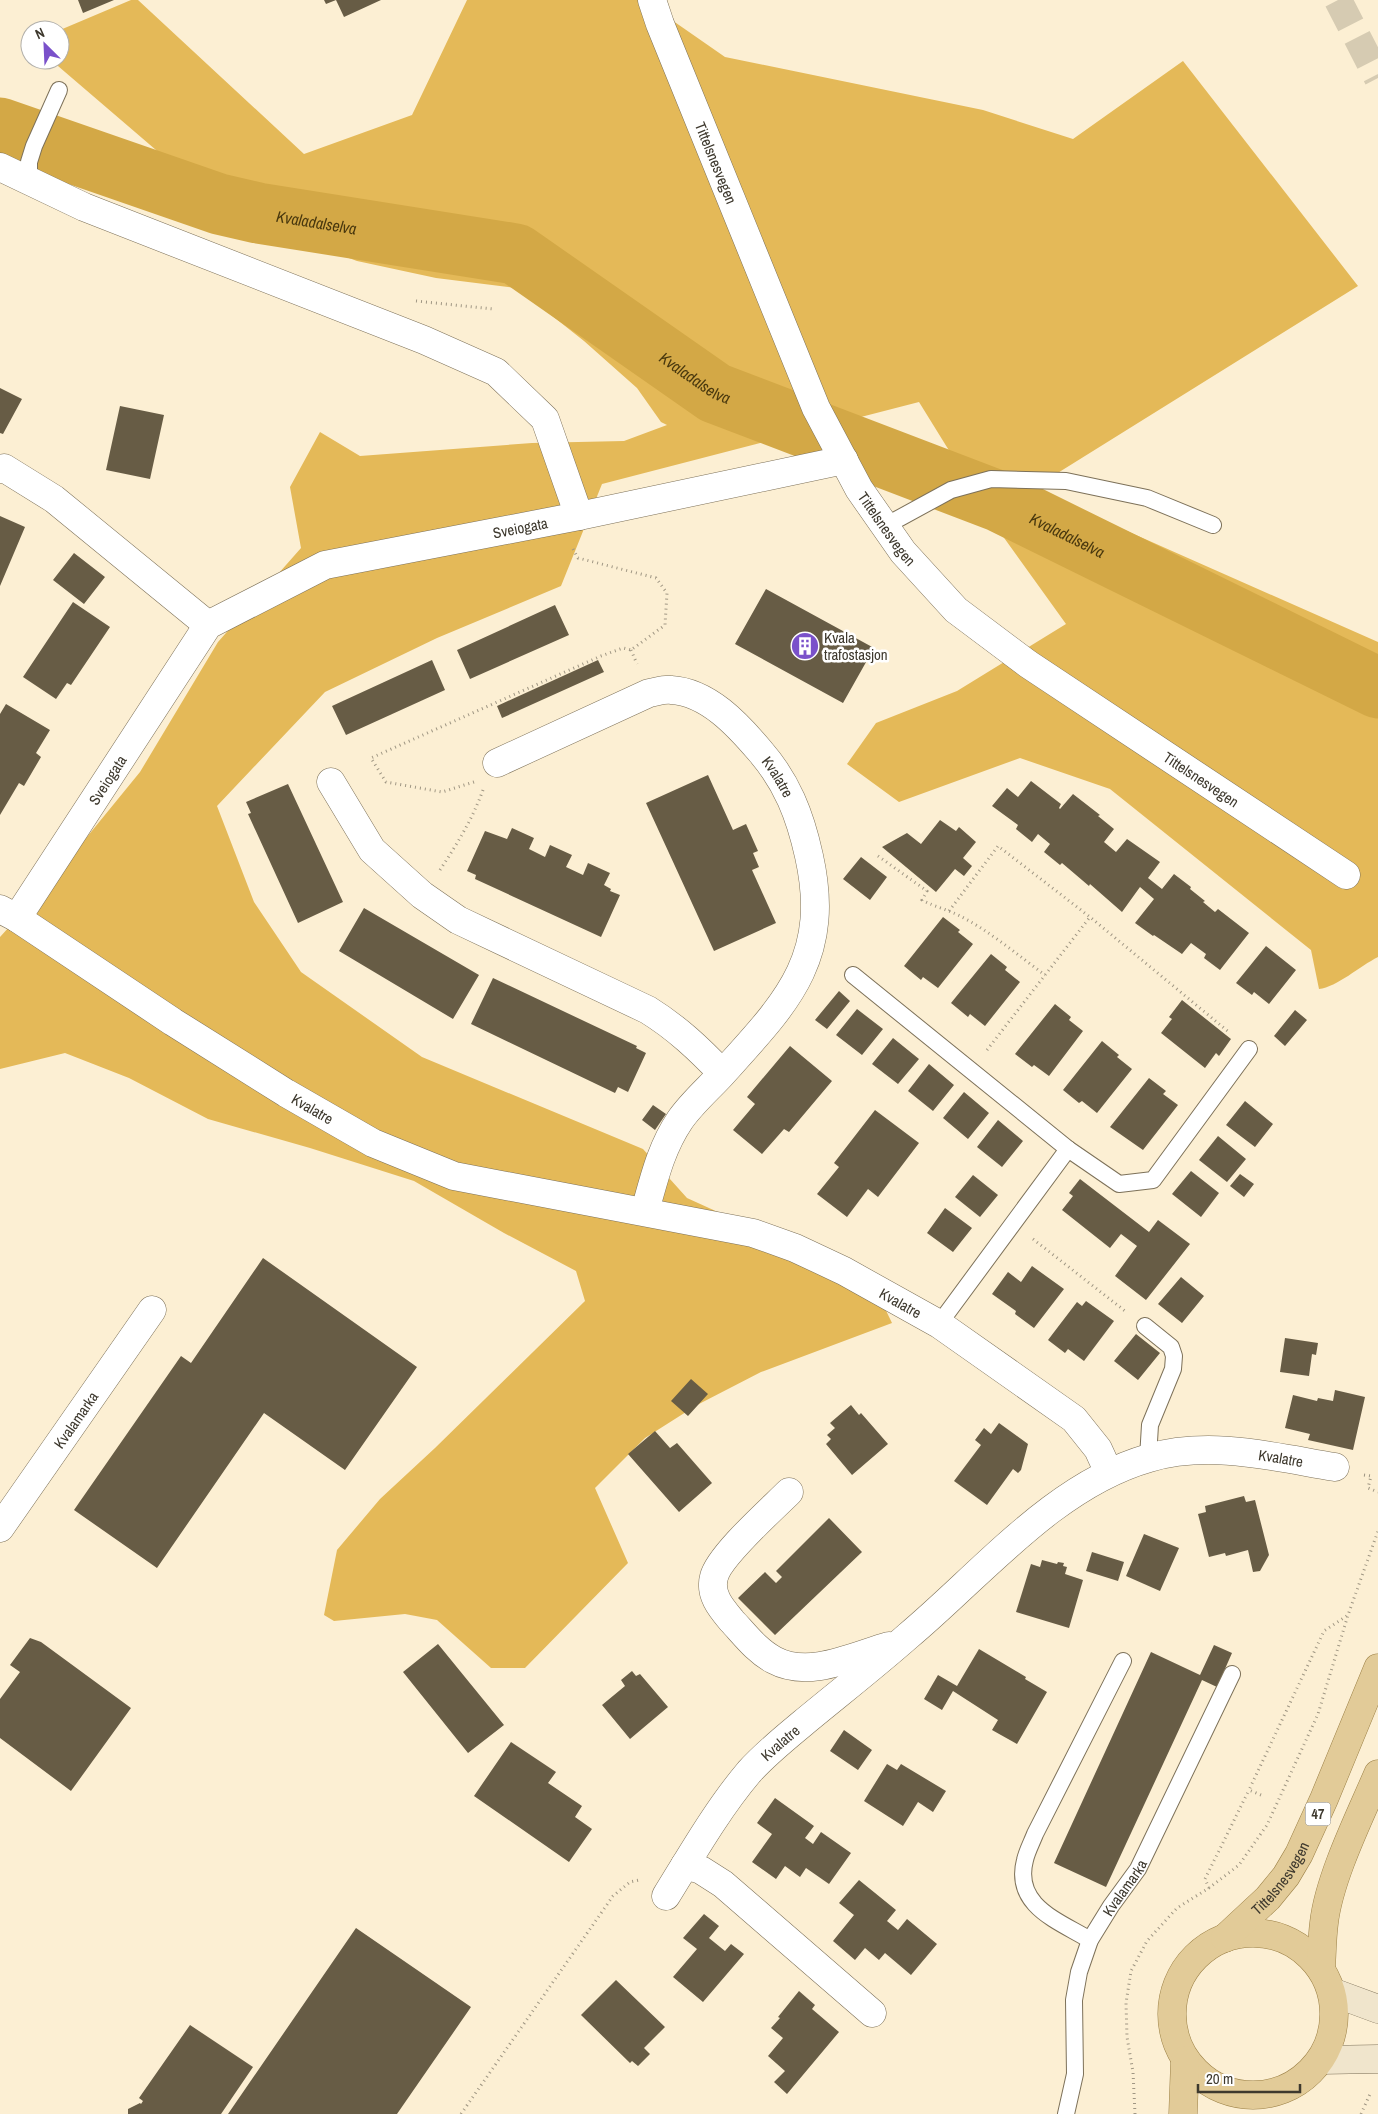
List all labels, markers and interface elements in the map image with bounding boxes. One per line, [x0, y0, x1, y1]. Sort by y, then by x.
north arrow [20, 20, 70, 70]
text: N [32, 23, 47, 43]
street label: Tittelsnesvegen [690, 119, 742, 207]
water label: Kvaladalselva [275, 205, 358, 240]
water label: Kvaladalselva [655, 347, 734, 409]
street label: Tittelsnesvegen [853, 487, 921, 570]
water label: Kvaladalselva [1026, 507, 1109, 563]
street label: Sveiogata [491, 512, 550, 543]
place label: Kvala trafostasjon [824, 627, 888, 665]
building icon: Kvala trafostasjon [790, 631, 820, 661]
street label: Tittelsnesvegen [1160, 746, 1243, 812]
street label: Sveiogata [83, 751, 131, 809]
street label: Kvalatre [757, 751, 799, 801]
street label: Kvalatre [288, 1088, 338, 1129]
street label: Kvalatre [876, 1282, 926, 1323]
street label: Kvalamarka [48, 1387, 103, 1452]
street label: Kvalatre [1257, 1444, 1305, 1472]
street label: Kvalatre [756, 1720, 804, 1765]
road number: 47 [1306, 1802, 1330, 1826]
street label: Tittelsnesvegen [1246, 1838, 1314, 1919]
street label: Kvalamarka [1097, 1856, 1152, 1920]
scale bar [1198, 2062, 1300, 2094]
text: 20 m [1206, 2068, 1233, 2089]

